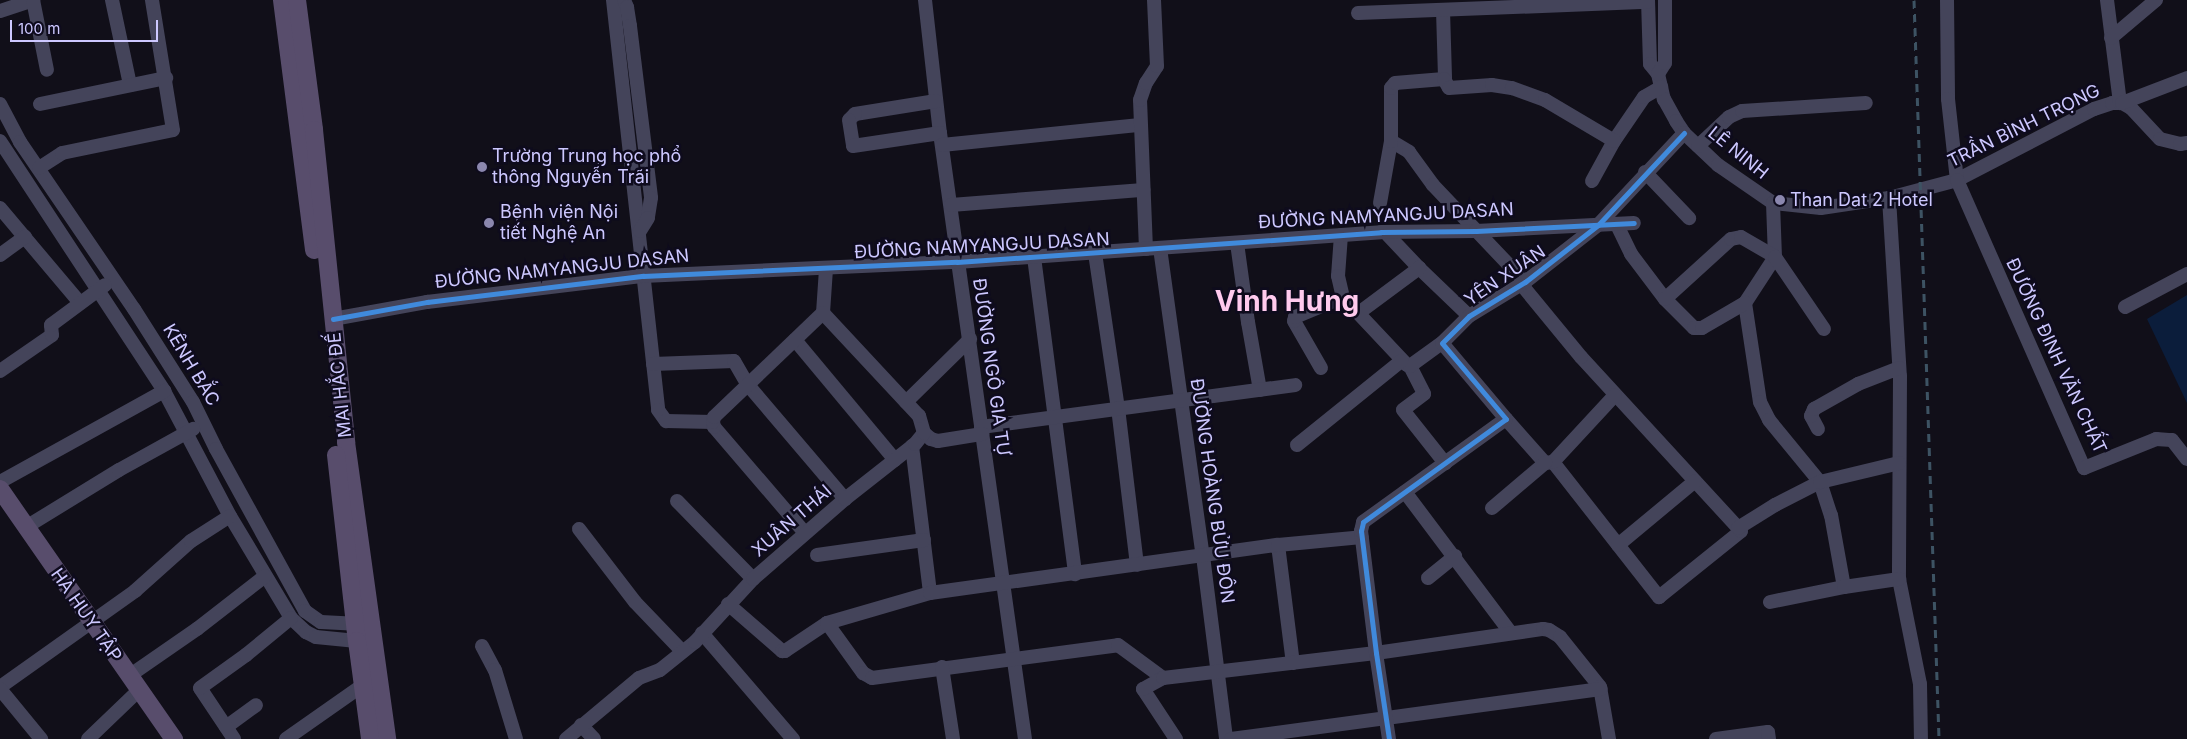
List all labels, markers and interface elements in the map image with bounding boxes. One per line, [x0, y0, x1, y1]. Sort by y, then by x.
scale bar [12, 10, 160, 42]
text: 100 m [18, 19, 60, 38]
street label: TRẦN BÌNH TRỌNG [1944, 80, 2104, 172]
street label: LÊ NINH [1703, 122, 1773, 184]
place label: Trường Trung học phổ thông Nguyễn Trãi [492, 146, 681, 188]
marker: Trường Trung học phổ thông Nguyễn Trãi [476, 161, 488, 173]
place label: Than Dat 2 Hotel [1790, 189, 1933, 211]
marker: Than Dat 2 Hotel [1774, 194, 1786, 206]
street label: ĐƯỜNG NAMYANGJU DASAN [1258, 199, 1514, 233]
place label: Bệnh viện Nội tiết Nghệ An [500, 202, 618, 244]
marker: Bệnh viện Nội tiết Nghệ An [482, 216, 496, 230]
street label: ĐƯỜNG NAMYANGJU DASAN [854, 229, 1110, 263]
street label: YÊN XUÂN [1460, 241, 1550, 311]
street label: ĐƯỜNG NAMYANGJU DASAN [434, 245, 690, 293]
street label: ĐƯỜNG ĐINH VĂN CHẤT [2001, 255, 2111, 457]
street label: ĐƯỜNG NGÔ GIA TỰ [968, 277, 1014, 457]
district label: Vinh Hưng [1215, 284, 1359, 318]
street label: KÊNH BẮC [158, 320, 224, 410]
street label: MAI HẮC ĐẾ [324, 331, 356, 439]
street label: ĐƯỜNG HOÀNG BỬU ĐÔN [1186, 377, 1238, 605]
street label: XUÂN THÁI [748, 481, 836, 561]
street label: HÀ HUY TẬP [46, 564, 126, 666]

